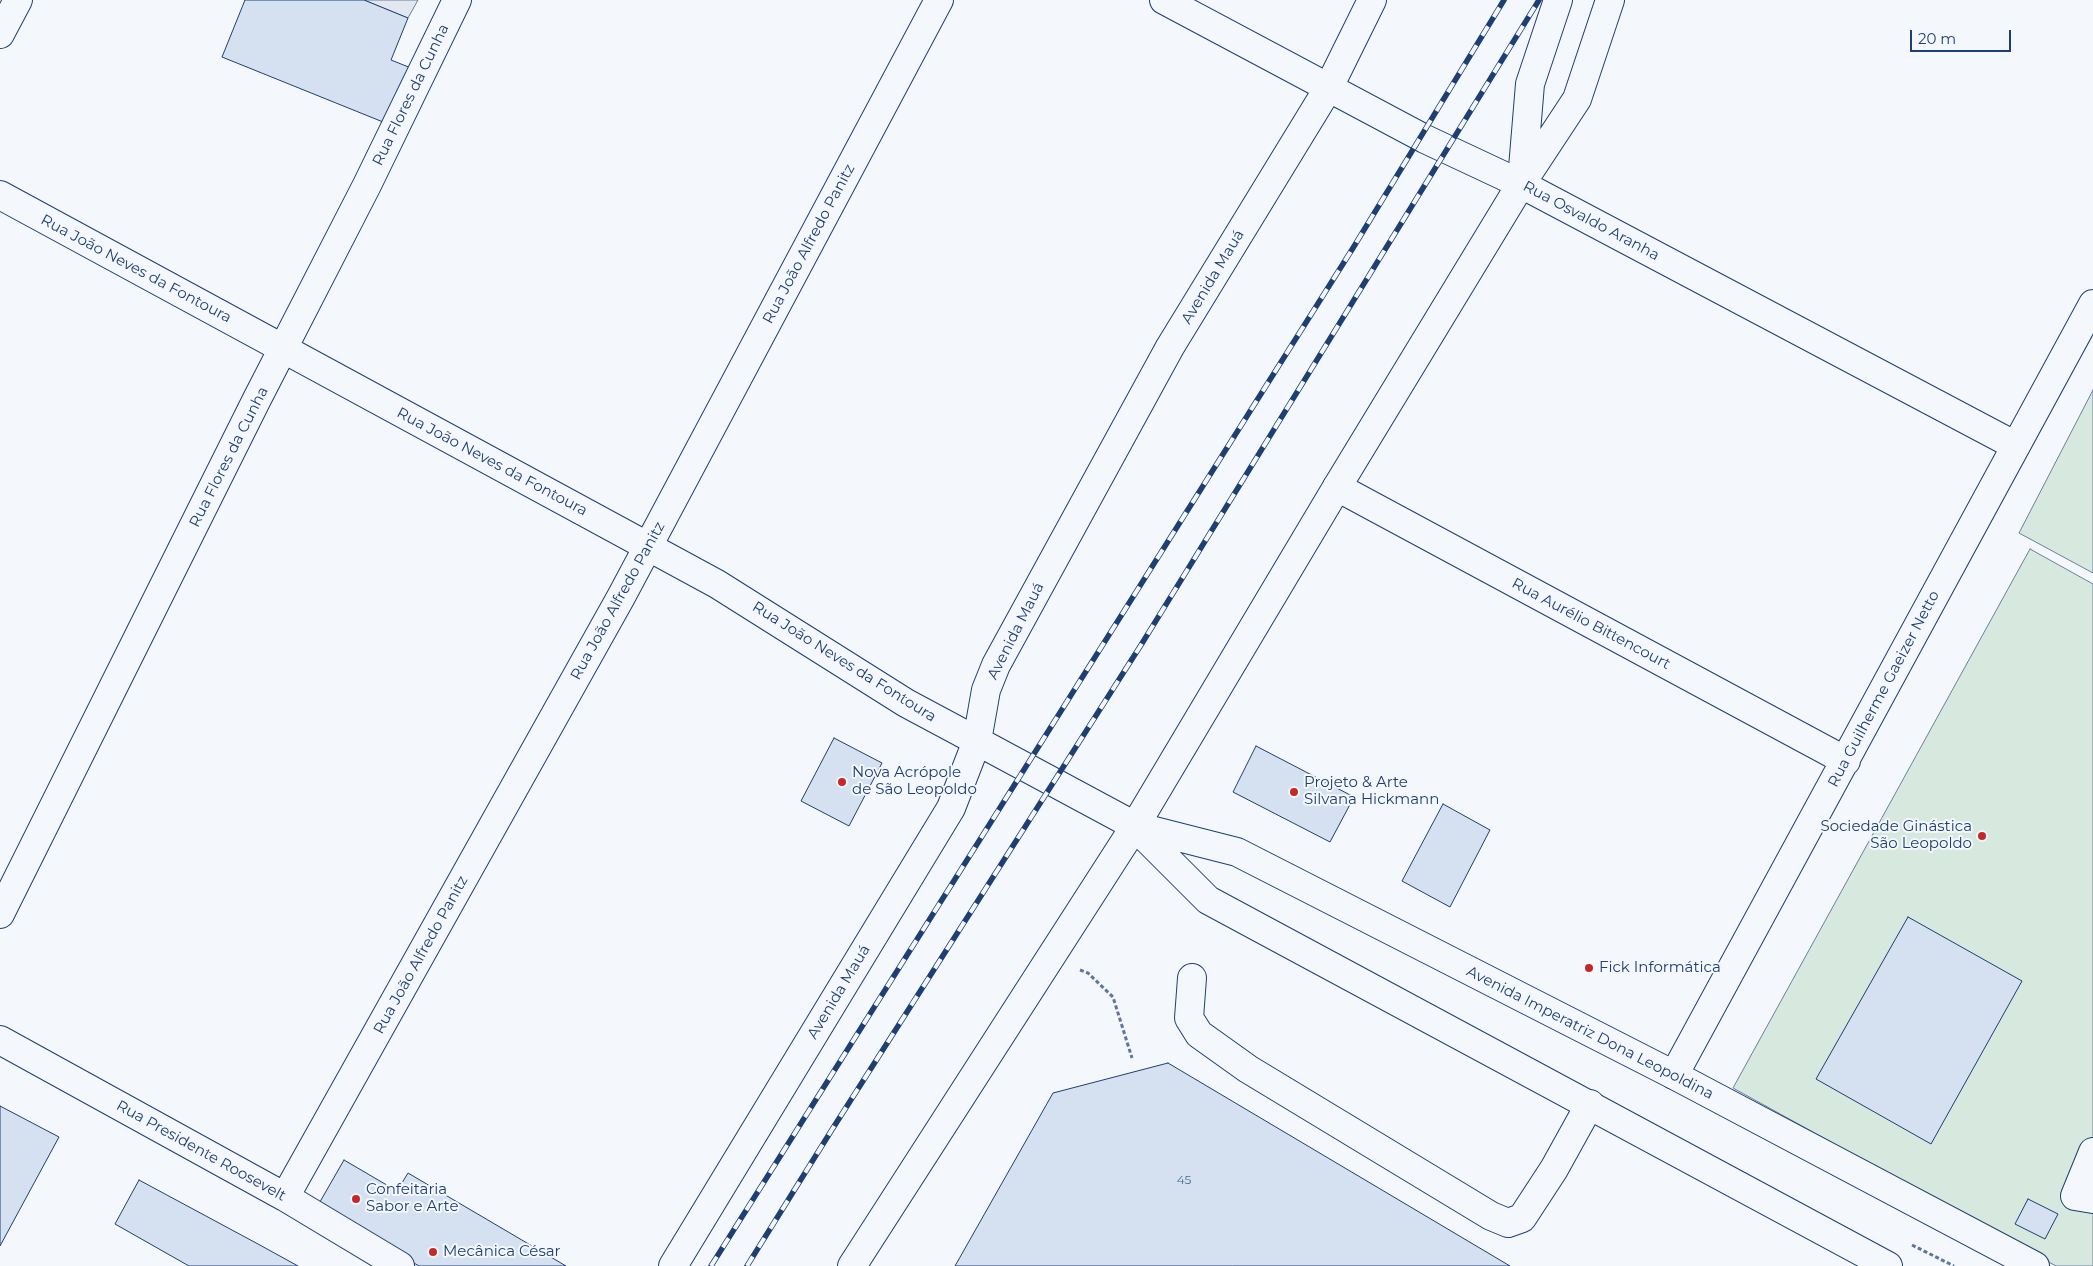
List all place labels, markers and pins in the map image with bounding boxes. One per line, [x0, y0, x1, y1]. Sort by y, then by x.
place label: Nova Acrópole de São Leopoldo [852, 764, 977, 799]
place label: Projeto & Arte Silvana Hickmann [1304, 774, 1439, 809]
marker: Nova Acrópole de São Leopoldo [836, 776, 848, 788]
marker: Projeto & Arte Silvana Hickmann [1288, 786, 1300, 798]
place label: Sociedade Ginástica São Leopoldo [1820, 818, 1972, 853]
marker: Sociedade Ginástica São Leopoldo [1976, 830, 1988, 842]
place label: Fick Informática [1599, 959, 1721, 977]
marker: Fick Informática [1583, 962, 1595, 974]
place label: Confeitaria Sabor e Arte [366, 1181, 458, 1216]
marker: Confeitaria Sabor e Arte [350, 1193, 362, 1205]
place label: Mecânica César [443, 1243, 561, 1261]
marker: Mecânica César [427, 1246, 439, 1258]

